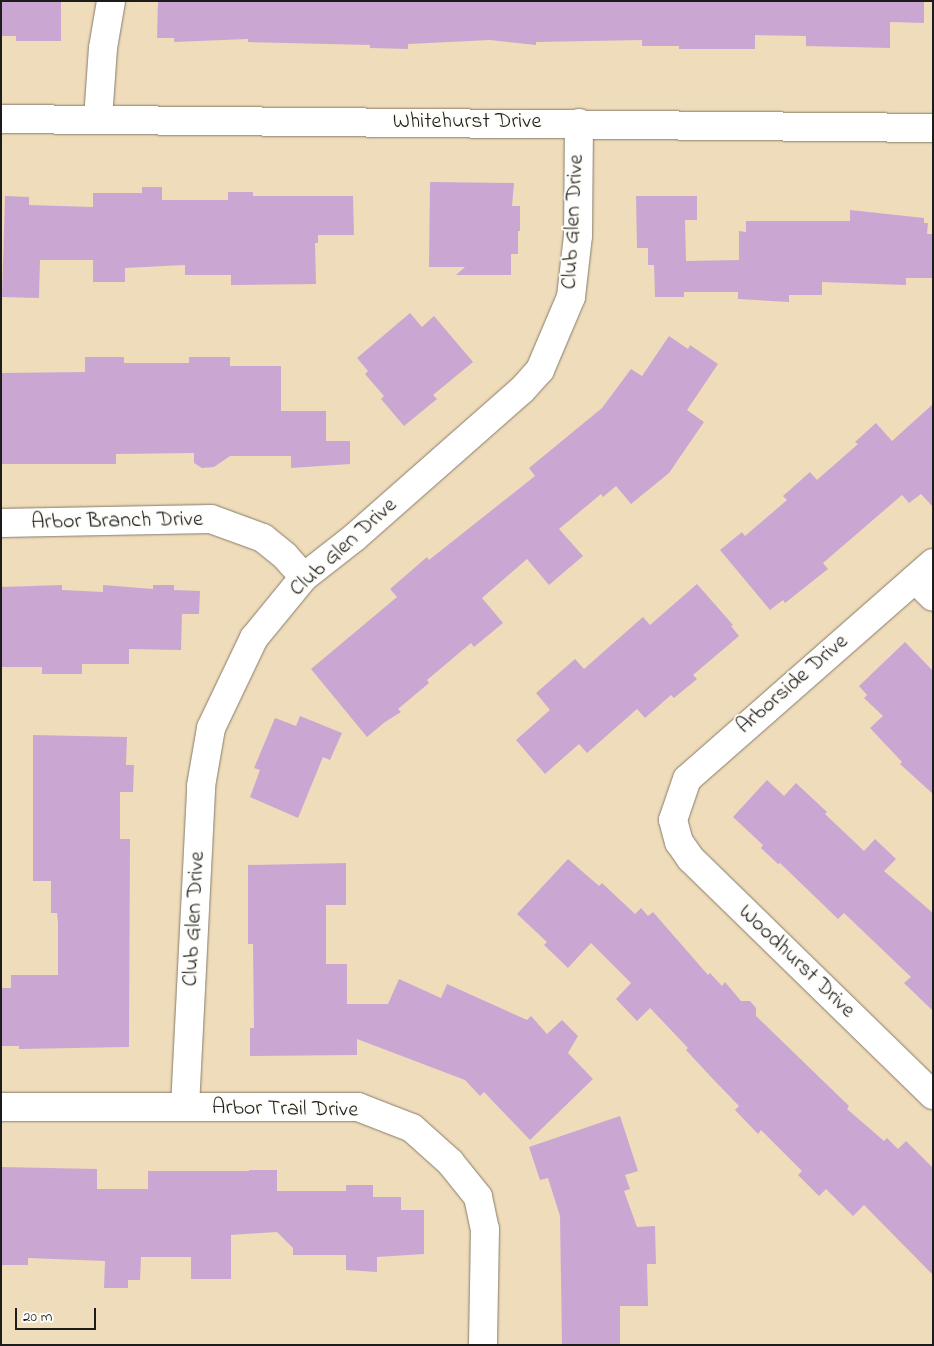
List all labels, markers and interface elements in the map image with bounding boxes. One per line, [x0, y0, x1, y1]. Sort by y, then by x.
street label: Whitehurst Drive [393, 110, 541, 136]
street label: Club Glen Drive [557, 154, 591, 290]
street label: Club Glen Drive [285, 493, 403, 603]
street label: Arbor Branch Drive [31, 507, 203, 537]
street label: Arborside Drive [732, 629, 854, 741]
street label: Club Glen Drive [178, 851, 212, 987]
street label: Woodhurst Drive [732, 900, 860, 1024]
street label: Arbor Trail Drive [212, 1096, 358, 1124]
scale bar [18, 1298, 99, 1330]
text: 20 m [23, 1306, 52, 1328]

